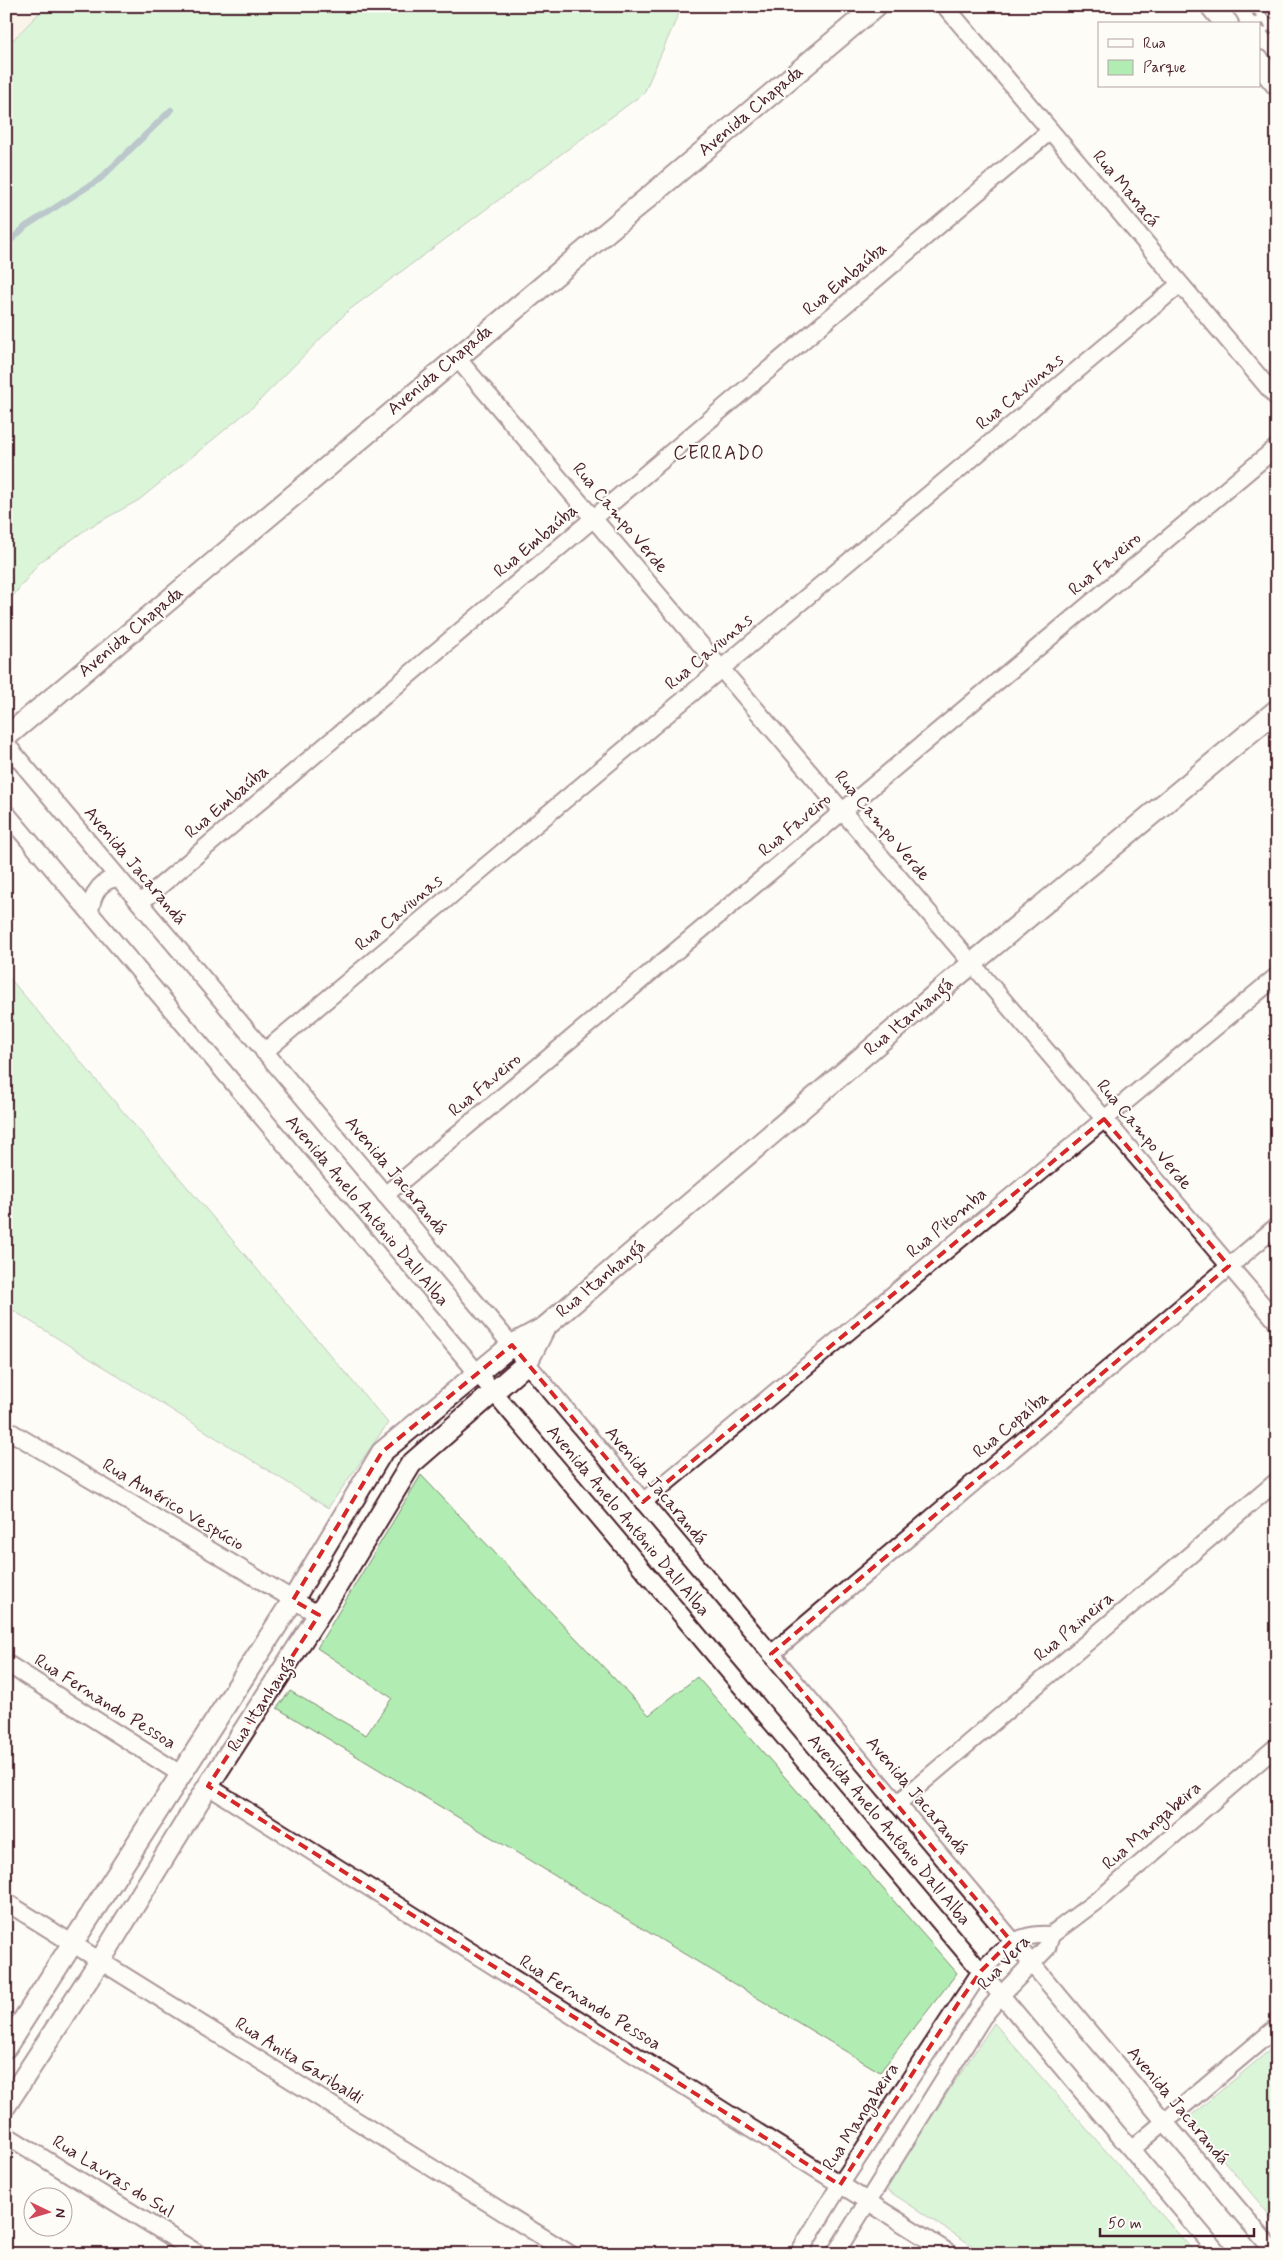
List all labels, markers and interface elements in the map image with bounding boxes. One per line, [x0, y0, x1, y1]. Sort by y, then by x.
legend [1098, 22, 1260, 88]
text: Rua [1143, 34, 1166, 54]
text: Parque [1143, 58, 1186, 78]
street label: Avenida Chapada [693, 60, 809, 162]
street label: Rua Manacá [1087, 145, 1165, 233]
street label: Rua Embaúba [798, 237, 892, 321]
street label: Avenida Chapada [382, 319, 498, 421]
street label: Rua Caviunas [971, 348, 1069, 436]
district label: CERRADO [673, 441, 765, 466]
street label: Rua Campo Verde [567, 458, 673, 578]
street label: Rua Embaúba [489, 499, 583, 583]
street label: Rua Faveiro [1064, 526, 1146, 602]
street label: Avenida Chapada [73, 581, 189, 683]
street label: Rua Caviunas [660, 608, 758, 696]
street label: Rua Embaúba [180, 760, 274, 844]
street label: Rua Campo Verde [829, 766, 935, 886]
street label: Rua Faveiro [754, 787, 836, 863]
street label: Avenida Jacarandá [78, 802, 192, 930]
street label: Rua Caviunas [350, 869, 448, 957]
street label: Rua Itanhangá [859, 972, 960, 1063]
street label: Rua Faveiro [444, 1047, 526, 1123]
street label: Rua Campo Verde [1091, 1075, 1197, 1195]
street label: Avenida Anelo Antônio Dall Alba [280, 1110, 454, 1312]
street label: Avenida Jacarandá [339, 1112, 453, 1240]
street label: Rua Pitomba [902, 1182, 992, 1264]
street label: Rua Itanhangá [551, 1234, 652, 1325]
street label: Rua Copaíba [968, 1386, 1054, 1464]
street label: Avenida Anelo Antônio Dall Alba [541, 1420, 715, 1622]
street label: Avenida Jacarandá [599, 1422, 713, 1550]
street label: Rua Américo Vespúcio [98, 1453, 248, 1557]
street label: Rua Paineira [1029, 1587, 1119, 1667]
street label: Rua Fernando Pessoa [30, 1649, 180, 1755]
street label: Rua Itanhangá [222, 1651, 304, 1758]
street label: Avenida Anelo Antônio Dall Alba [802, 1729, 976, 1931]
street label: Avenida Jacarandá [860, 1732, 974, 1860]
street label: Rua Mangabeira [1097, 1776, 1207, 1877]
street label: Rua Vera [972, 1930, 1036, 1996]
street label: Rua Fernando Pessoa [515, 1950, 665, 2056]
street label: Rua Anita Garibaldi [230, 2012, 368, 2110]
street label: Avenida Jacarandá [1121, 2042, 1235, 2170]
street label: Rua Mangabeira [817, 2058, 906, 2176]
street label: Rua Lavras do Sul [48, 2130, 178, 2224]
north arrow [22, 2188, 72, 2238]
scale bar [1100, 2205, 1254, 2237]
text: N [51, 2208, 69, 2218]
text: 50 m [1108, 2214, 1142, 2234]

